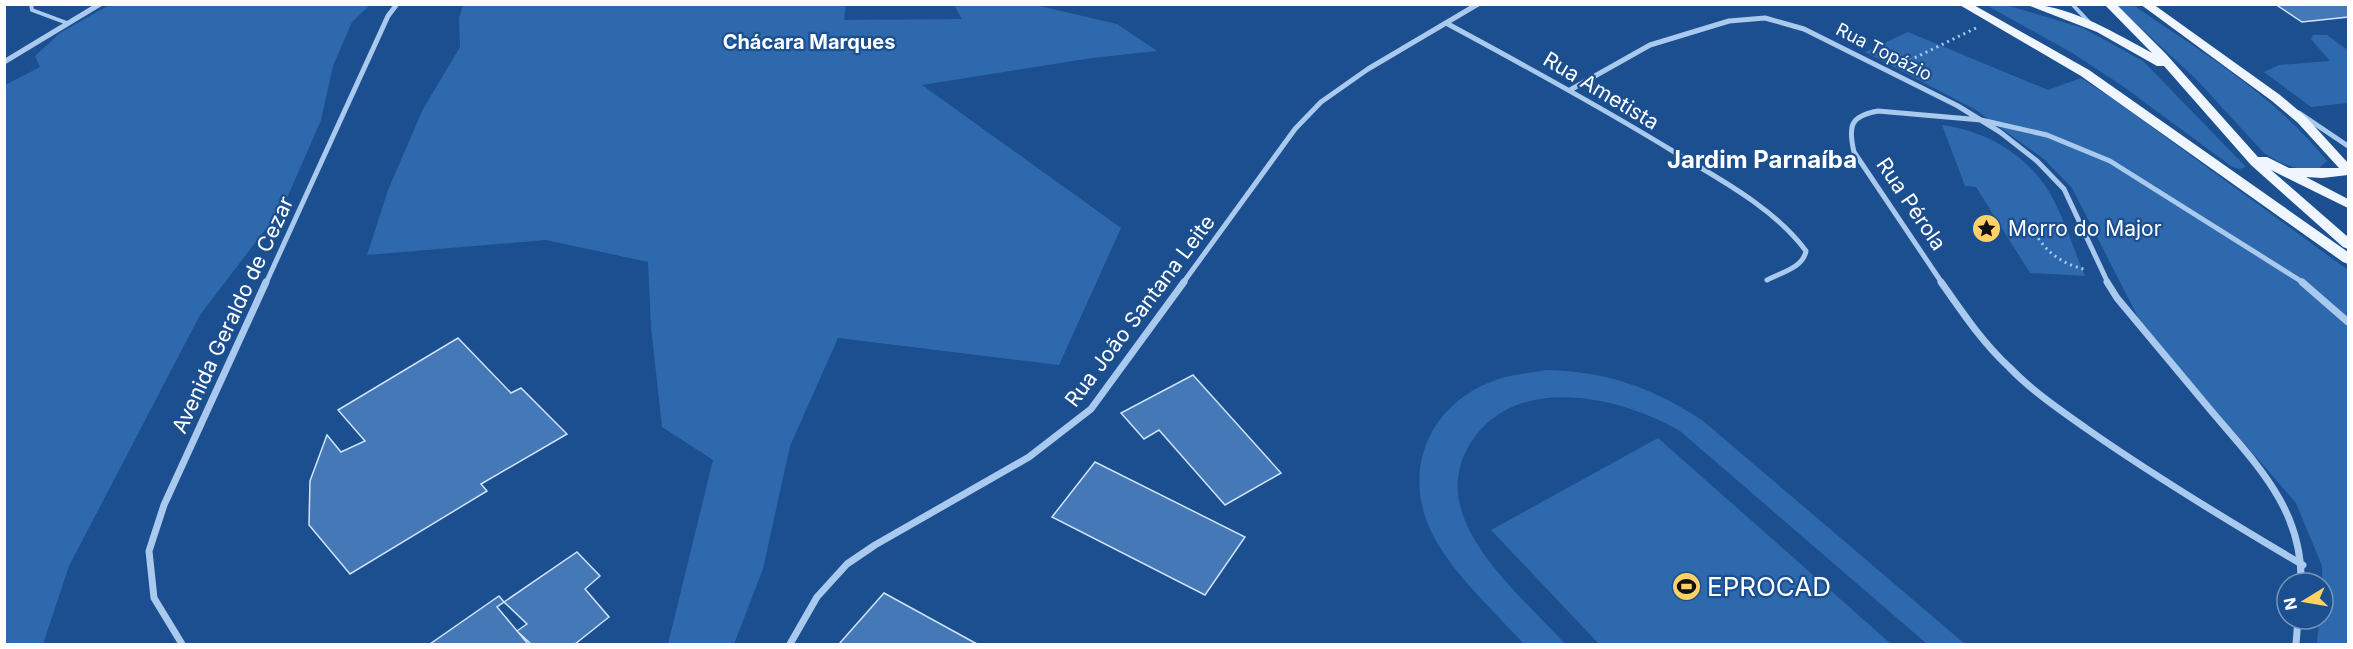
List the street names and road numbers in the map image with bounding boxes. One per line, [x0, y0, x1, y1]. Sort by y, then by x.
street label: Rua Topázio [1833, 18, 1936, 85]
street label: Rua Ametista [1539, 46, 1664, 135]
street label: Rua Pérola [1871, 153, 1951, 255]
street label: Avenida Geraldo de Cezar [167, 192, 299, 437]
street label: Rua João Santana Leite [1059, 210, 1220, 411]

